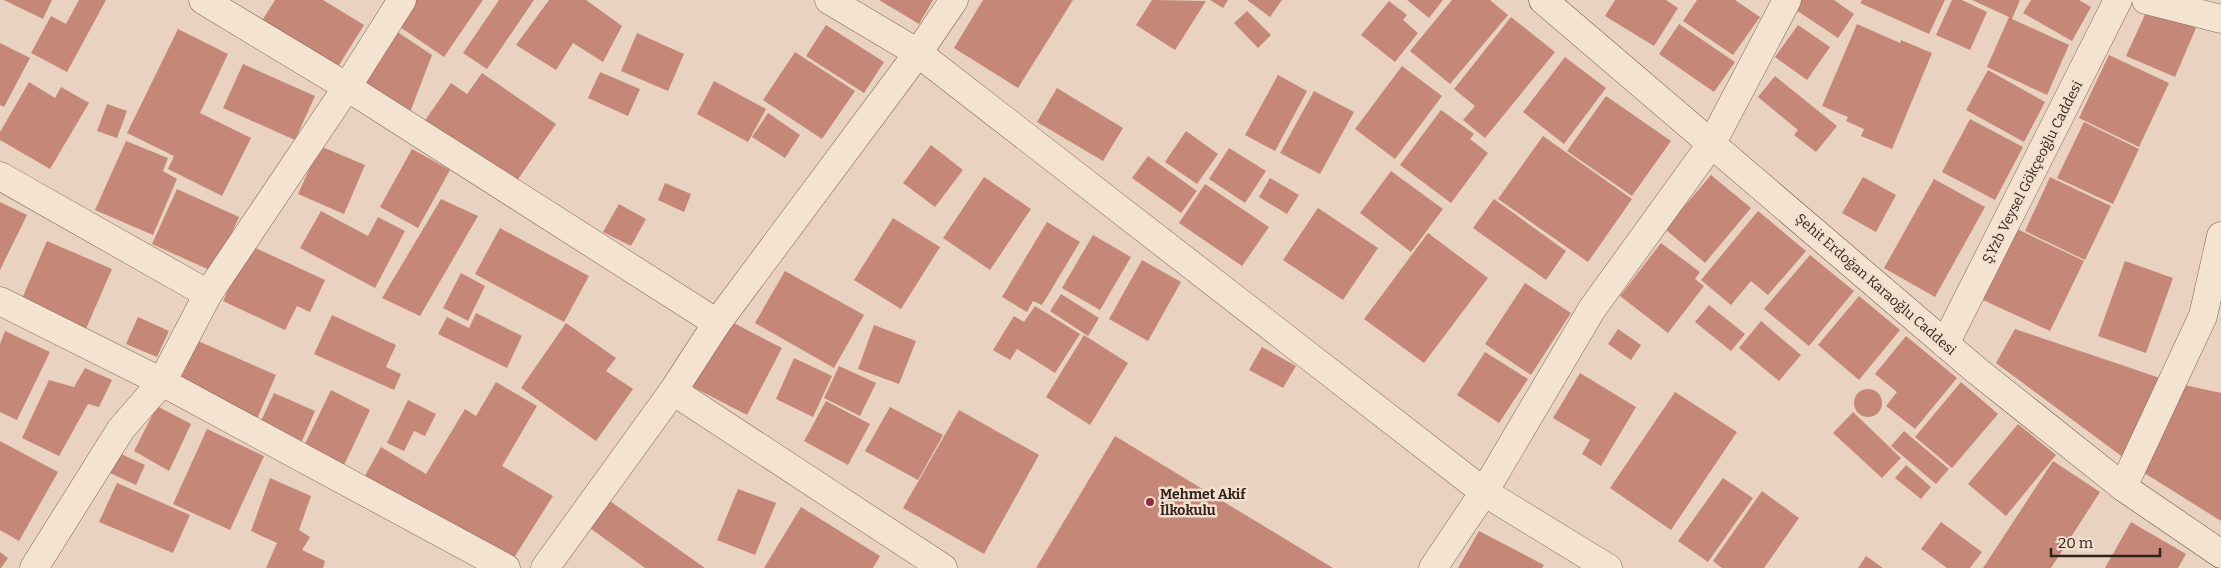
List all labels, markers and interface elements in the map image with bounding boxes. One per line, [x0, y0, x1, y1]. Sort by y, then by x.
street label: Ş.Yzb Veysel Gökçeoğlu Caddesi [1979, 78, 2086, 267]
street label: Şehit Erdoğan Karaoğlu Caddesi [1792, 210, 1960, 359]
place label: Mehmet Akif İlkokulu [1160, 486, 1246, 519]
marker: Mehmet Akif İlkokulu [1144, 496, 1156, 508]
scale bar [2051, 526, 2160, 558]
text: 20 m [2058, 534, 2094, 552]

